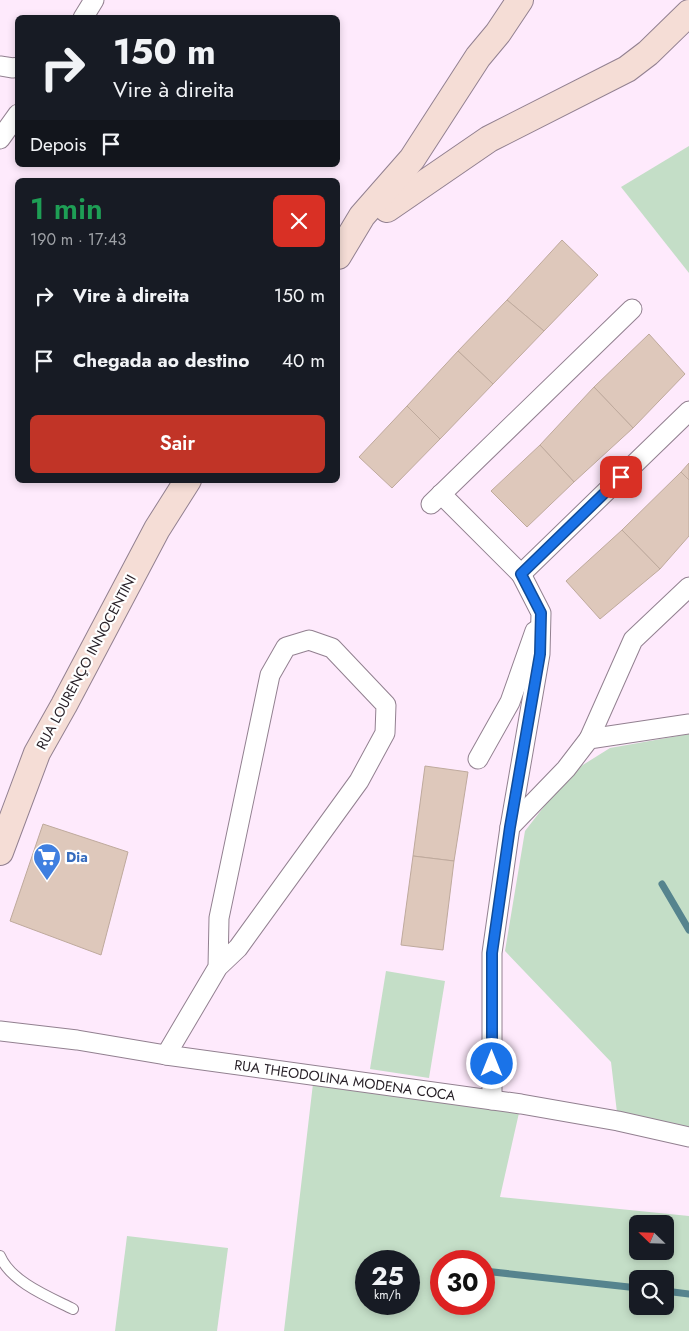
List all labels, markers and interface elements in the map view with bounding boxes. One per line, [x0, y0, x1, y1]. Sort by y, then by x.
text: 150 m [113, 27, 216, 77]
icon: right [30, 35, 95, 100]
text: Vire à direita [113, 73, 234, 105]
icon: arrive [97, 130, 125, 158]
text: Depois [30, 131, 87, 158]
text: 1 min [30, 187, 103, 230]
button: close [273, 195, 325, 247]
text: 190 m · 17:43 [30, 228, 126, 251]
icon: right [30, 282, 58, 310]
text: Vire à direita [73, 282, 189, 309]
text: 150 m [274, 282, 325, 309]
icon: arrive [30, 347, 58, 375]
text: Chegada ao destino [73, 347, 249, 374]
text: 40 m [282, 347, 325, 374]
button: Sair [30, 415, 325, 473]
pin [600, 456, 642, 498]
icon: arrive [607, 463, 635, 491]
street label: RUA LOURENÇO INNOCENTINI [31, 571, 141, 753]
supermarket icon: Dia [32, 842, 62, 881]
place label: Dia [66, 847, 88, 867]
position arrow [465, 1037, 517, 1089]
street label: RUA THEODOLINA MODENA COCA [233, 1055, 458, 1106]
north arrow [629, 1215, 674, 1260]
map controls [629, 1215, 674, 1315]
speed limit sign: 30 [430, 1250, 495, 1315]
text: 25 [371, 1258, 404, 1294]
button: search [629, 1270, 674, 1315]
text: km/h [374, 1286, 401, 1304]

